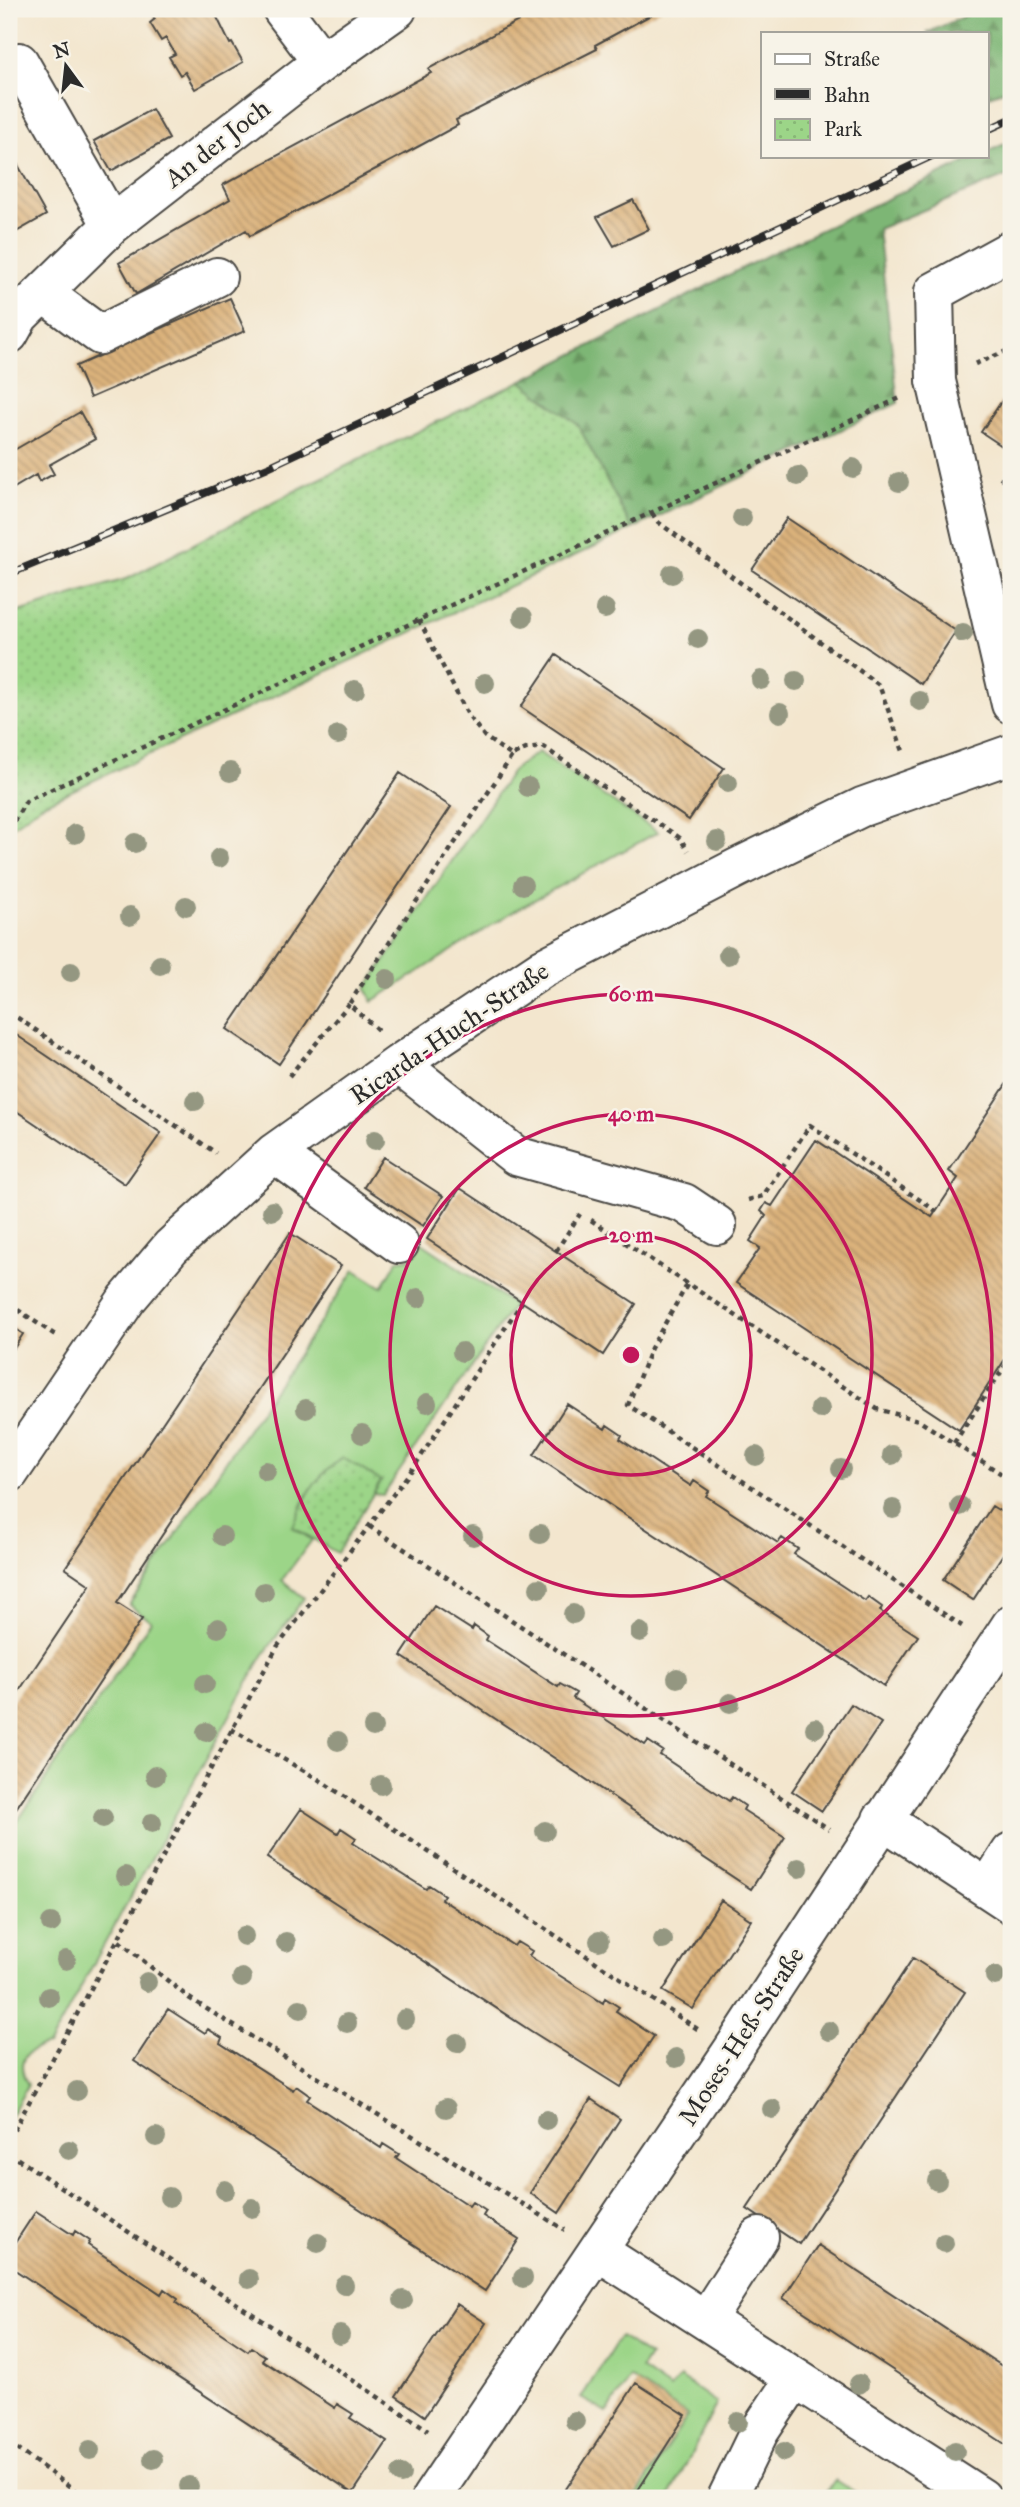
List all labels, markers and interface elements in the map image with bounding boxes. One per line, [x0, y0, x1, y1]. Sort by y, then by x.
north arrow [32, 32, 102, 102]
legend [761, 32, 988, 158]
text: N [51, 37, 72, 63]
text: Straße [824, 46, 880, 72]
text: Bahn [824, 82, 870, 108]
street label: An der Joch [157, 92, 277, 195]
text: Park [824, 116, 862, 142]
street label: Ricarda-Huch-Straße [343, 954, 555, 1111]
text: 60 m [608, 981, 654, 1007]
text: 40 m [608, 1101, 654, 1127]
text: 20 m [609, 1222, 654, 1248]
centre of rings [619, 1343, 643, 1367]
street label: Moses-Heß-Straße [671, 1940, 811, 2131]

